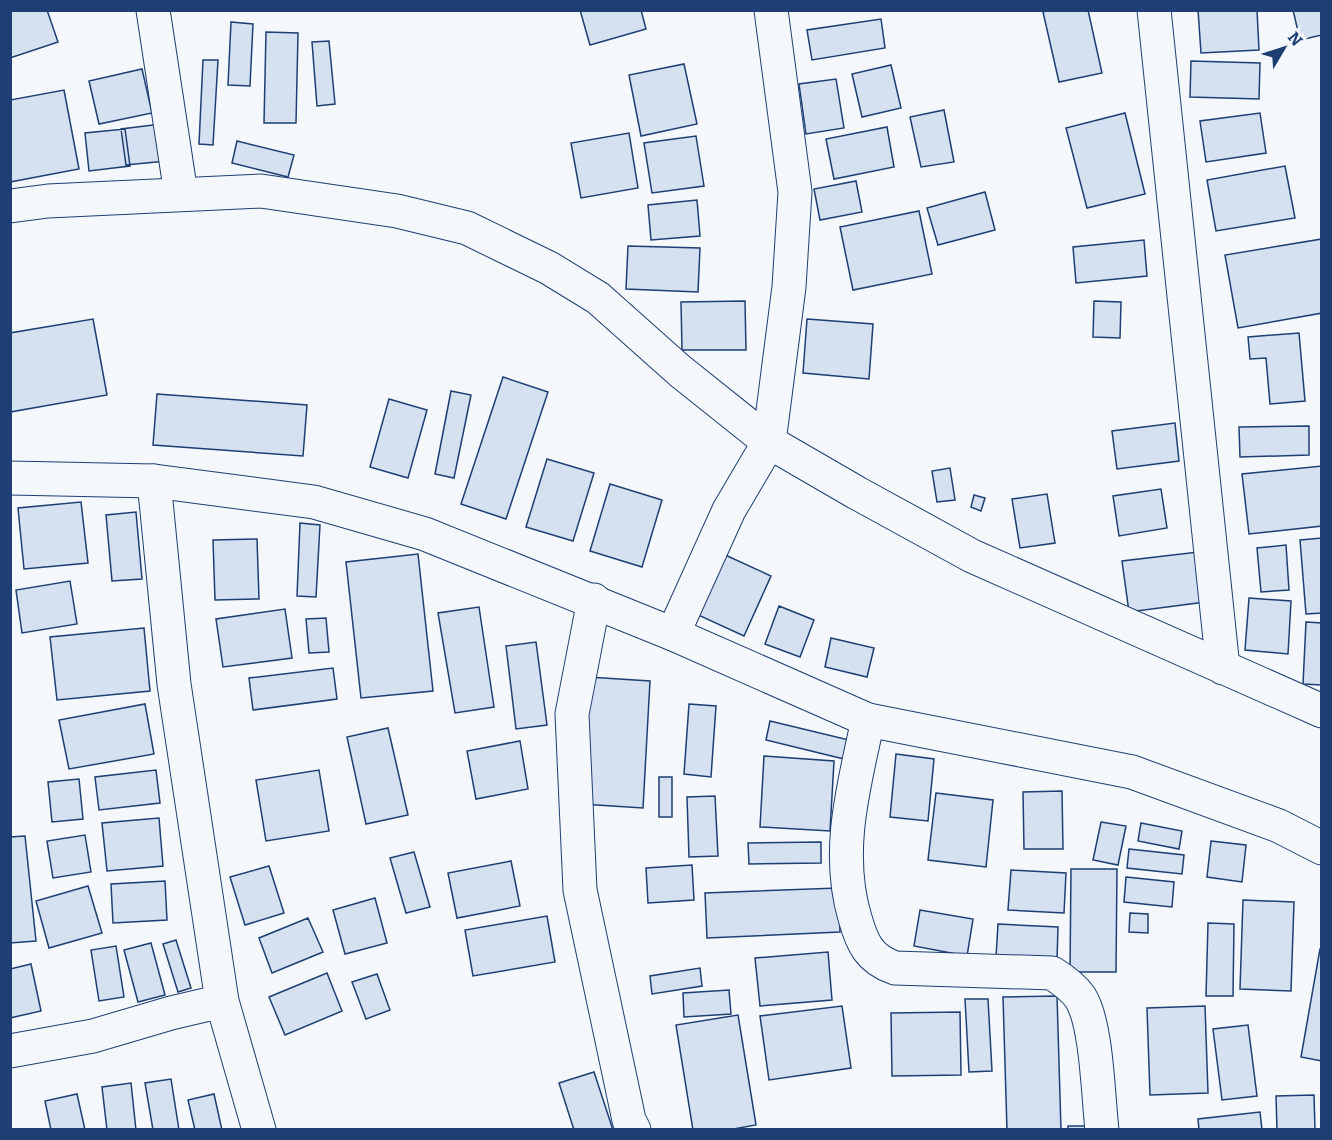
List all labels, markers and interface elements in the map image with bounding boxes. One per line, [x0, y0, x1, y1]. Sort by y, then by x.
north arrow [1254, 18, 1314, 78]
text: N [1284, 28, 1307, 50]

